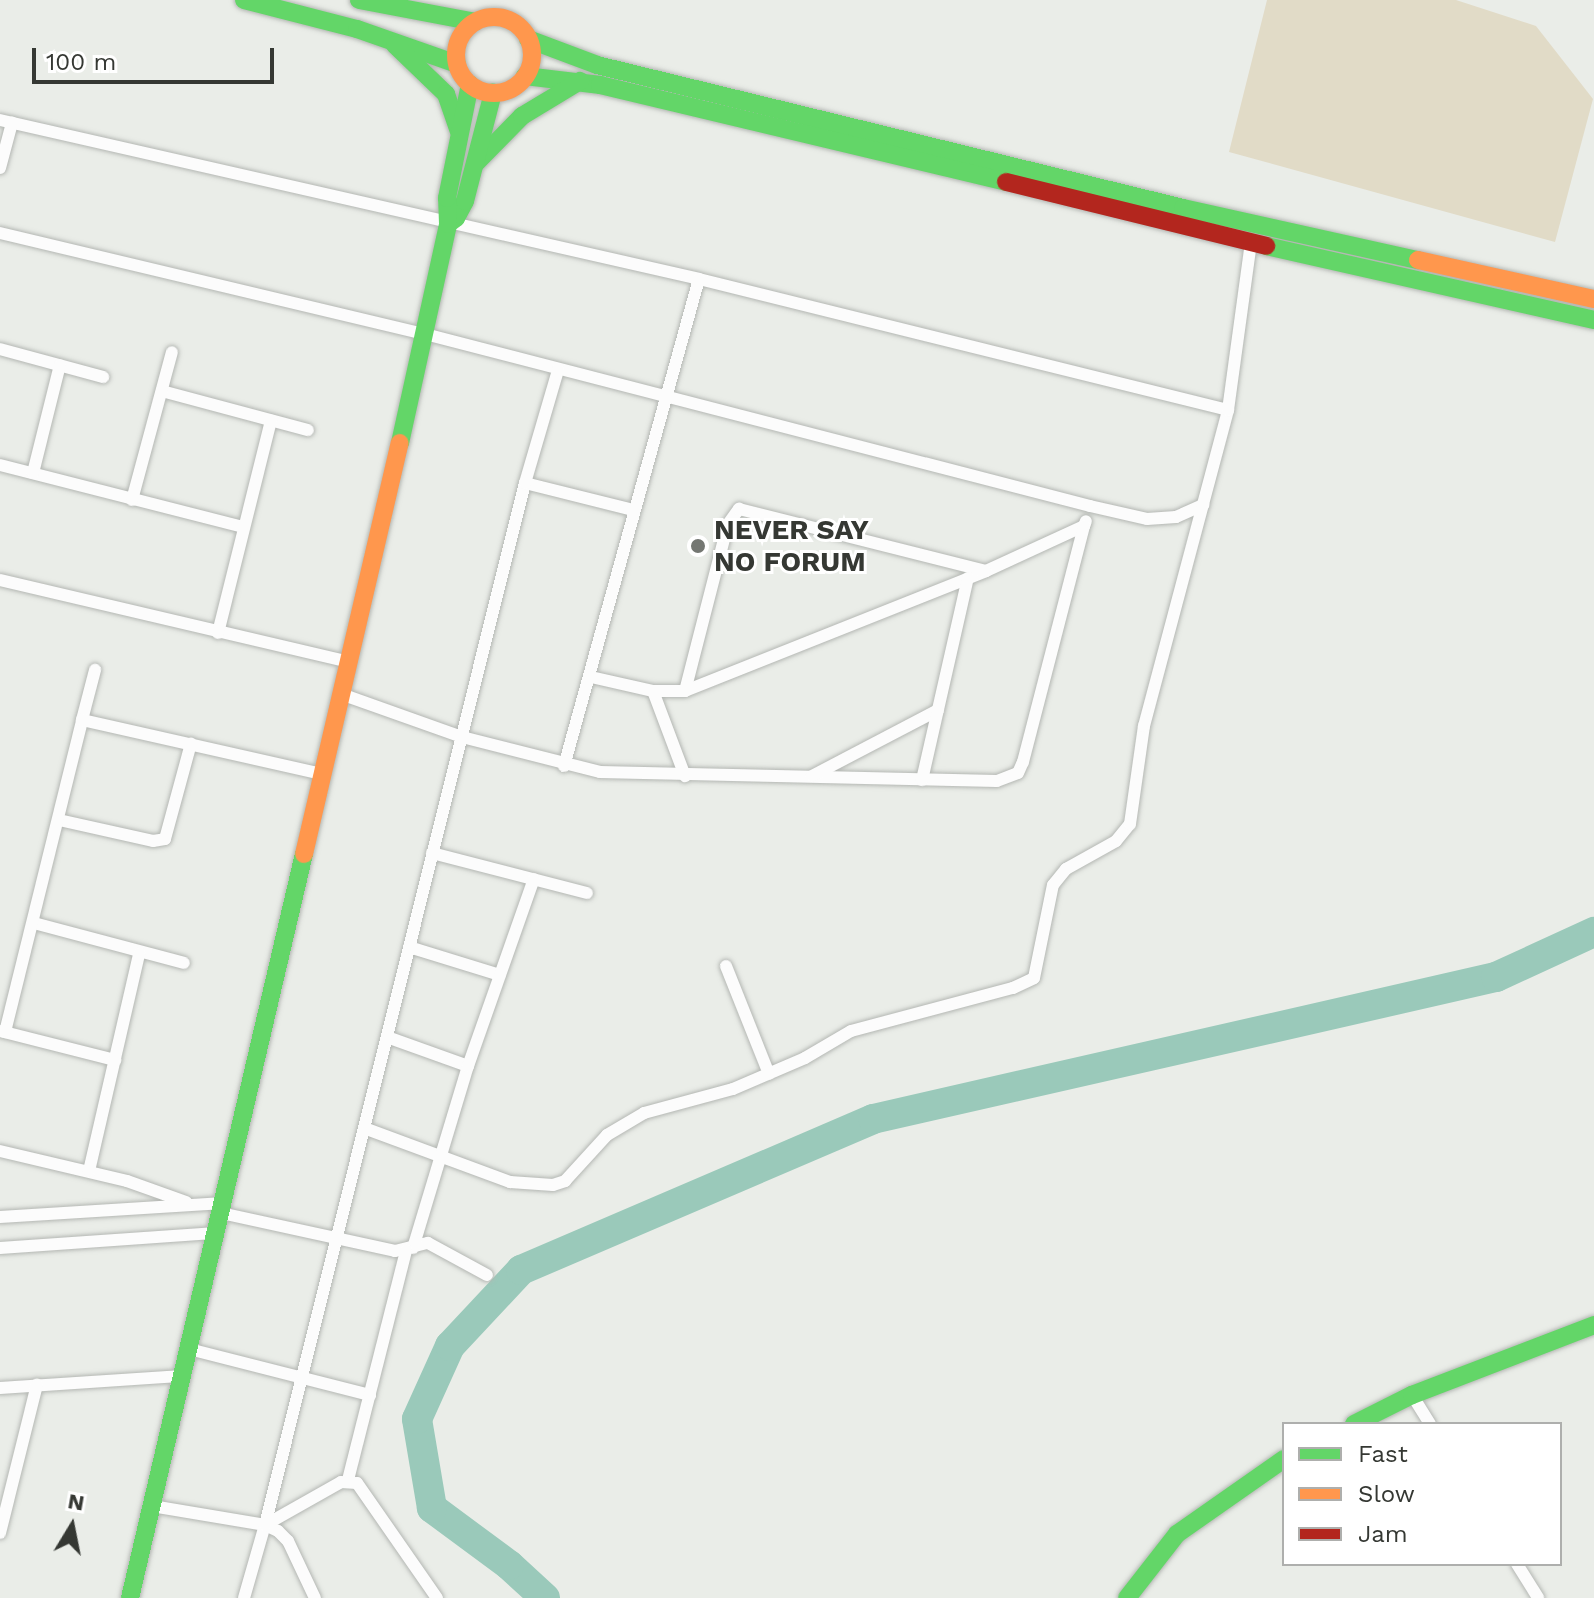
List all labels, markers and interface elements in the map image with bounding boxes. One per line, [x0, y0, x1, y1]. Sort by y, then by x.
scale bar [36, 32, 278, 82]
text: 100 m [46, 48, 116, 76]
place label: NEVER SAY NO FORUM [714, 513, 869, 579]
marker: NEVER SAY NO FORUM [689, 537, 707, 555]
legend [1282, 1422, 1562, 1566]
text: Fast [1358, 1440, 1408, 1468]
text: Slow [1358, 1480, 1415, 1508]
north arrow [32, 1486, 112, 1566]
text: N [66, 1488, 86, 1516]
text: Jam [1358, 1520, 1408, 1548]

